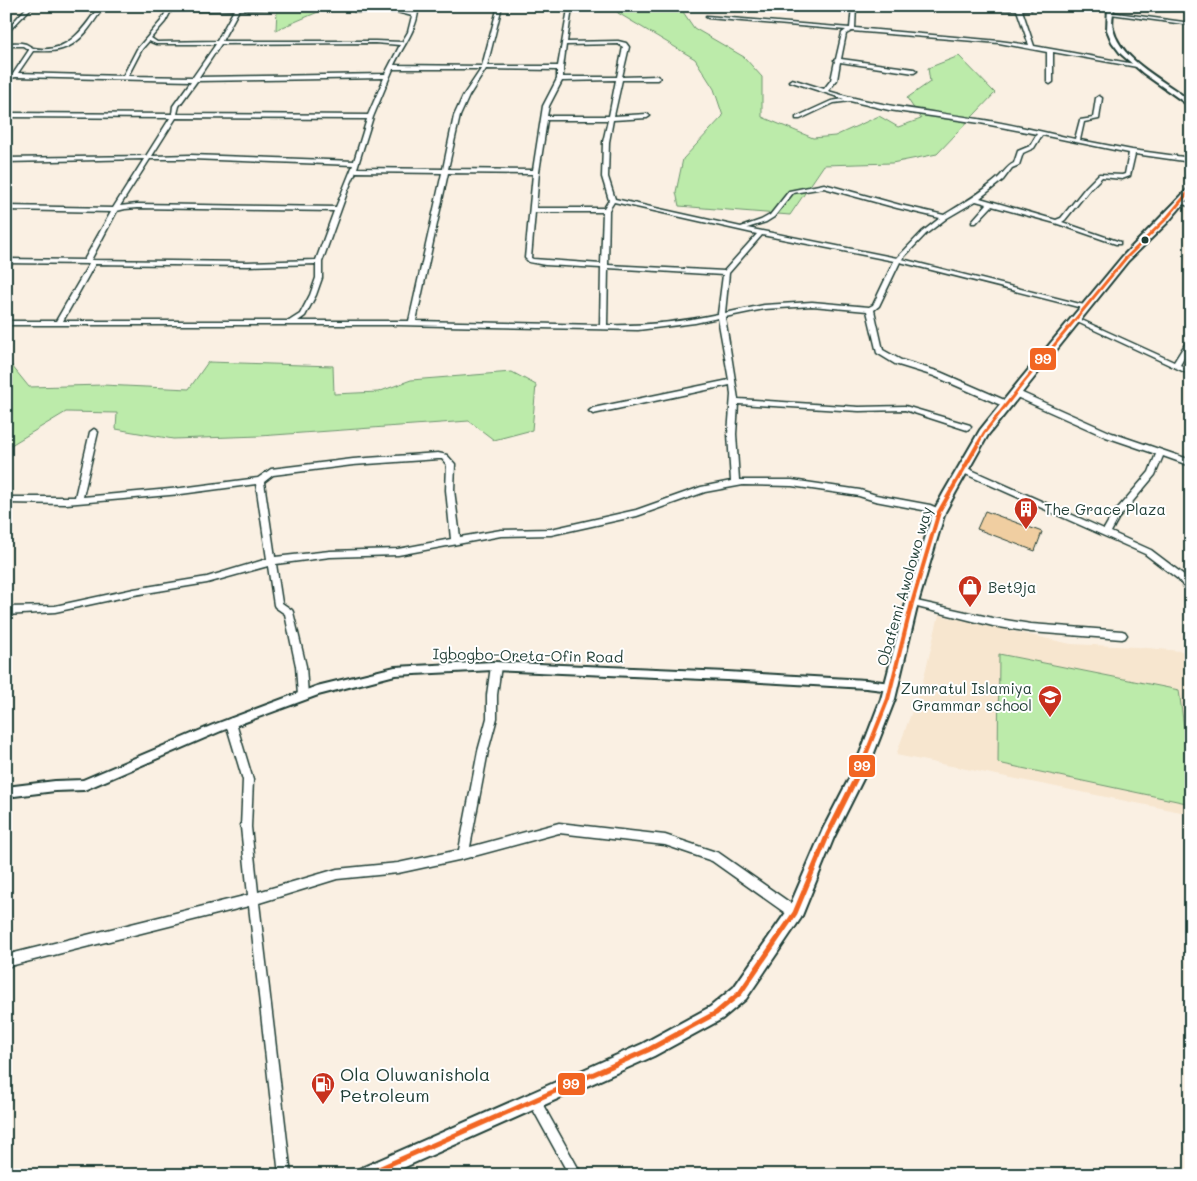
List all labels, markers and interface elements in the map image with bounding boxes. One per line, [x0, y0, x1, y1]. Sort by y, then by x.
unlabelled marker [1140, 235, 1150, 245]
line badge: 99 [1029, 347, 1057, 371]
text: 99 [1035, 349, 1052, 368]
building icon: The Grace Plaza [1013, 496, 1039, 530]
place label: The Grace Plaza [1044, 499, 1166, 519]
street label: Obafemi Awolowo way [872, 504, 936, 668]
shop icon: Bet9ja [957, 574, 983, 608]
place label: Bet9ja [988, 577, 1036, 597]
street label: Igbogbo-Oreta-Ofin Road [432, 643, 624, 667]
place label: Zumratul Islamiya Grammar school [901, 678, 1032, 715]
school or university icon: Zumratul Islamiya Grammar school [1037, 684, 1063, 718]
line badge: 99 [848, 754, 876, 778]
text: 99 [854, 756, 871, 775]
place label: Ola Oluwanishola Petroleum [340, 1062, 490, 1107]
fuel station icon: Ola Oluwanishola Petroleum [310, 1071, 336, 1105]
line badge: 99 [557, 1072, 586, 1096]
text: 99 [563, 1074, 580, 1093]

